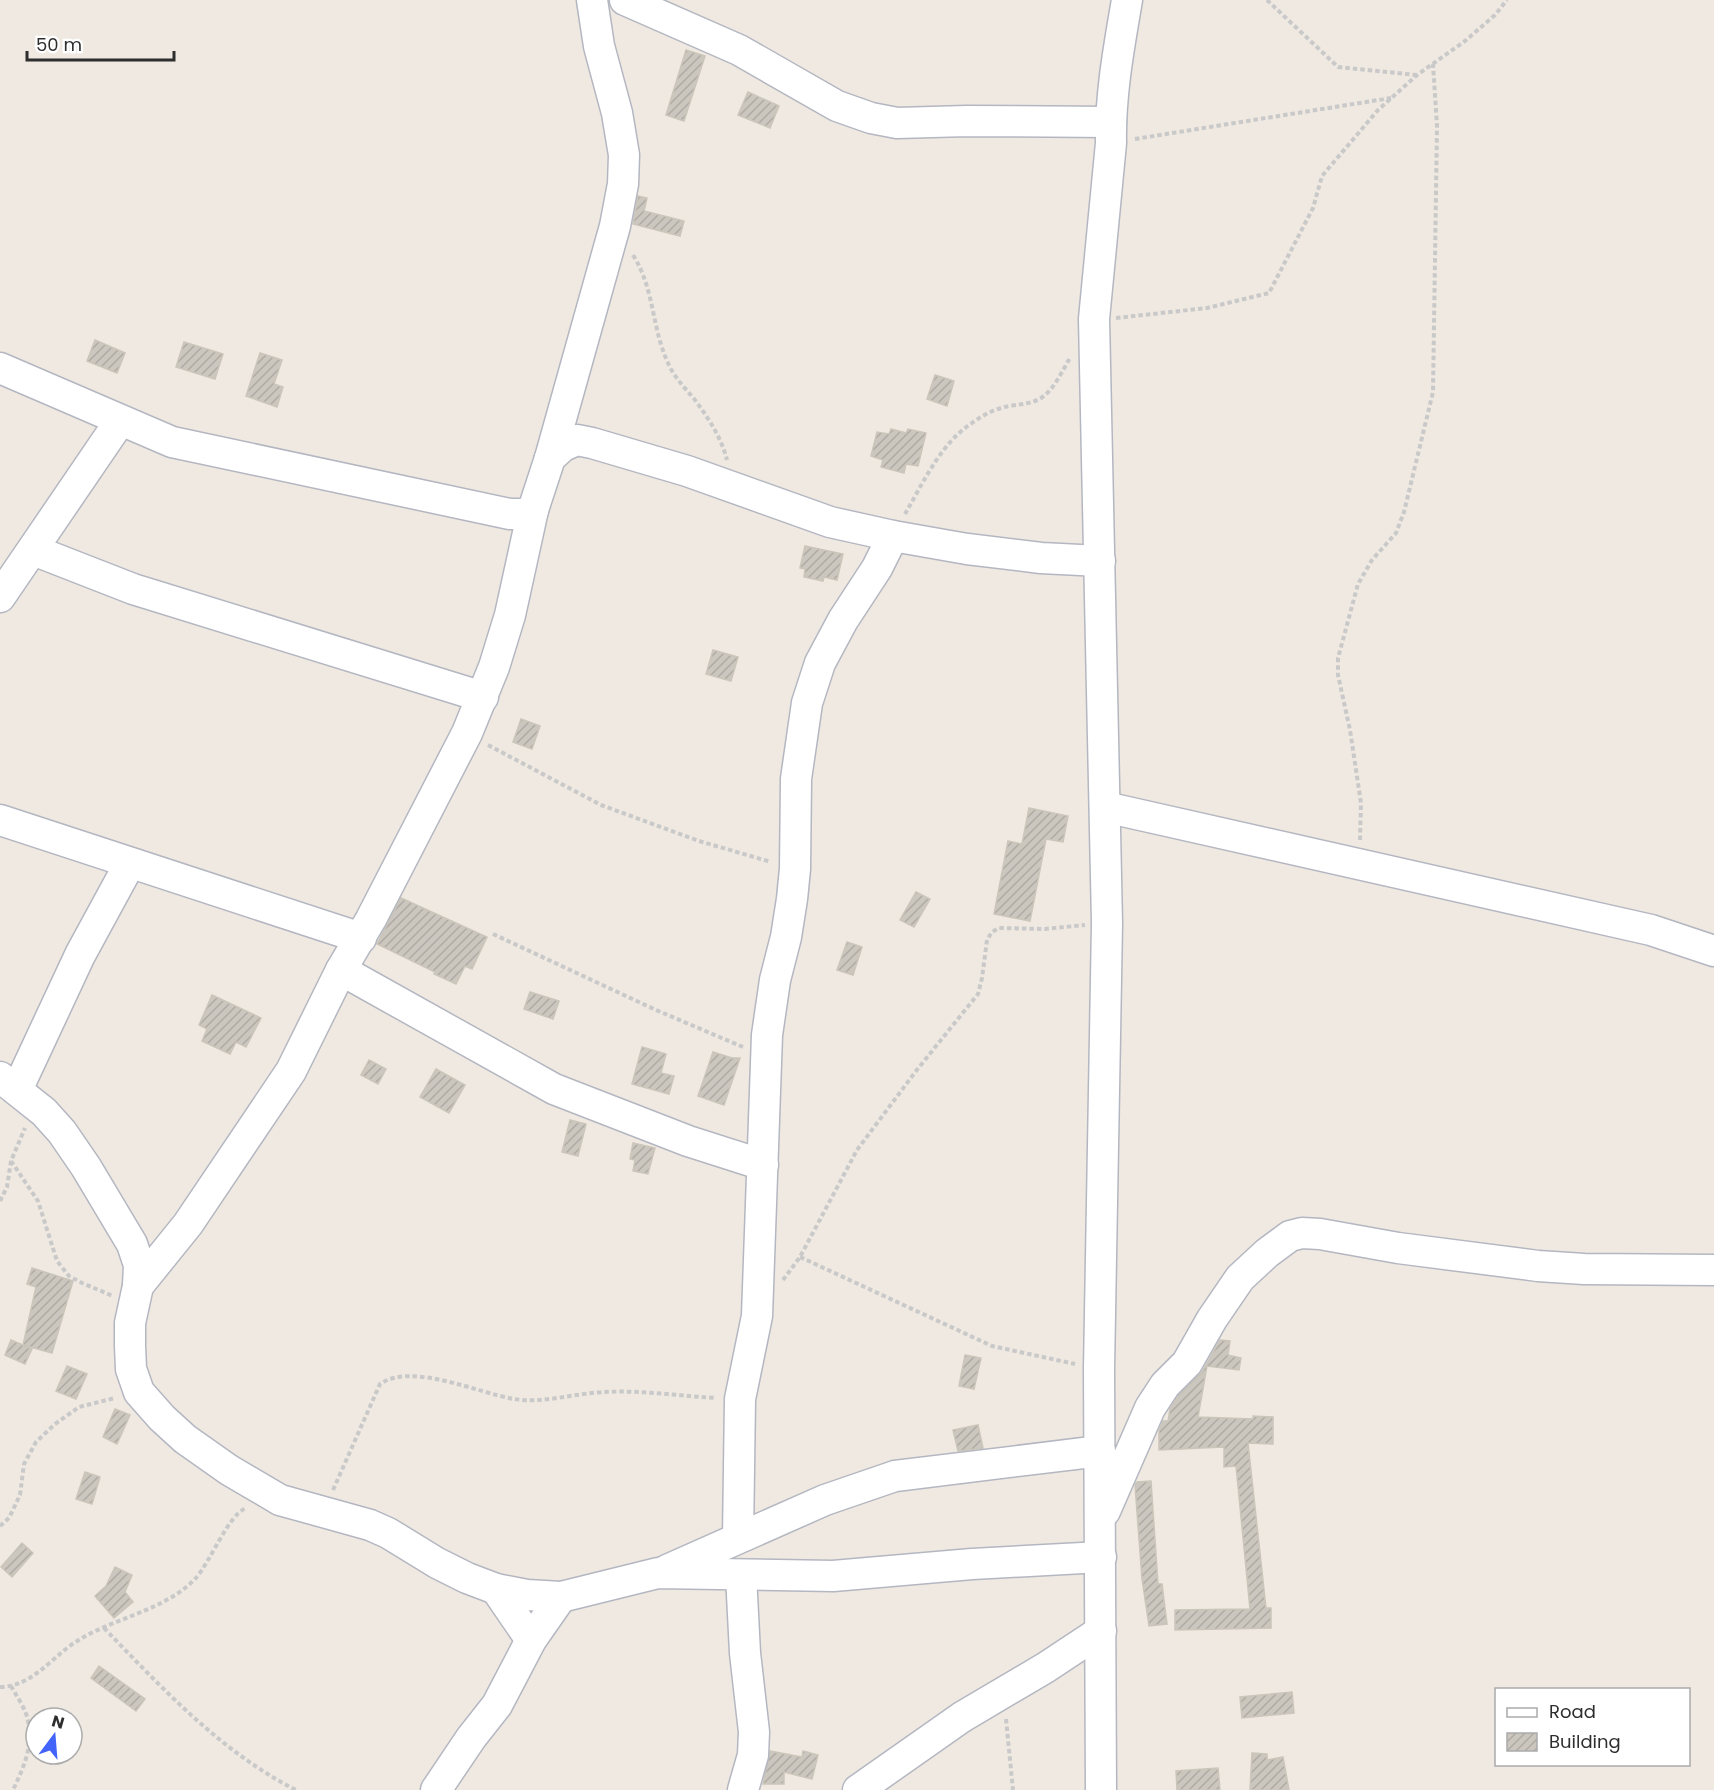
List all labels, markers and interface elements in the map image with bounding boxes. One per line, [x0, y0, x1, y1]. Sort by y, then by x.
scale bar [27, 24, 174, 62]
text: 50 m [36, 32, 82, 57]
legend [1495, 1688, 1690, 1766]
text: Road [1549, 1699, 1596, 1724]
north arrow [24, 1706, 84, 1766]
text: N [49, 1709, 67, 1735]
text: Building [1549, 1729, 1621, 1754]

